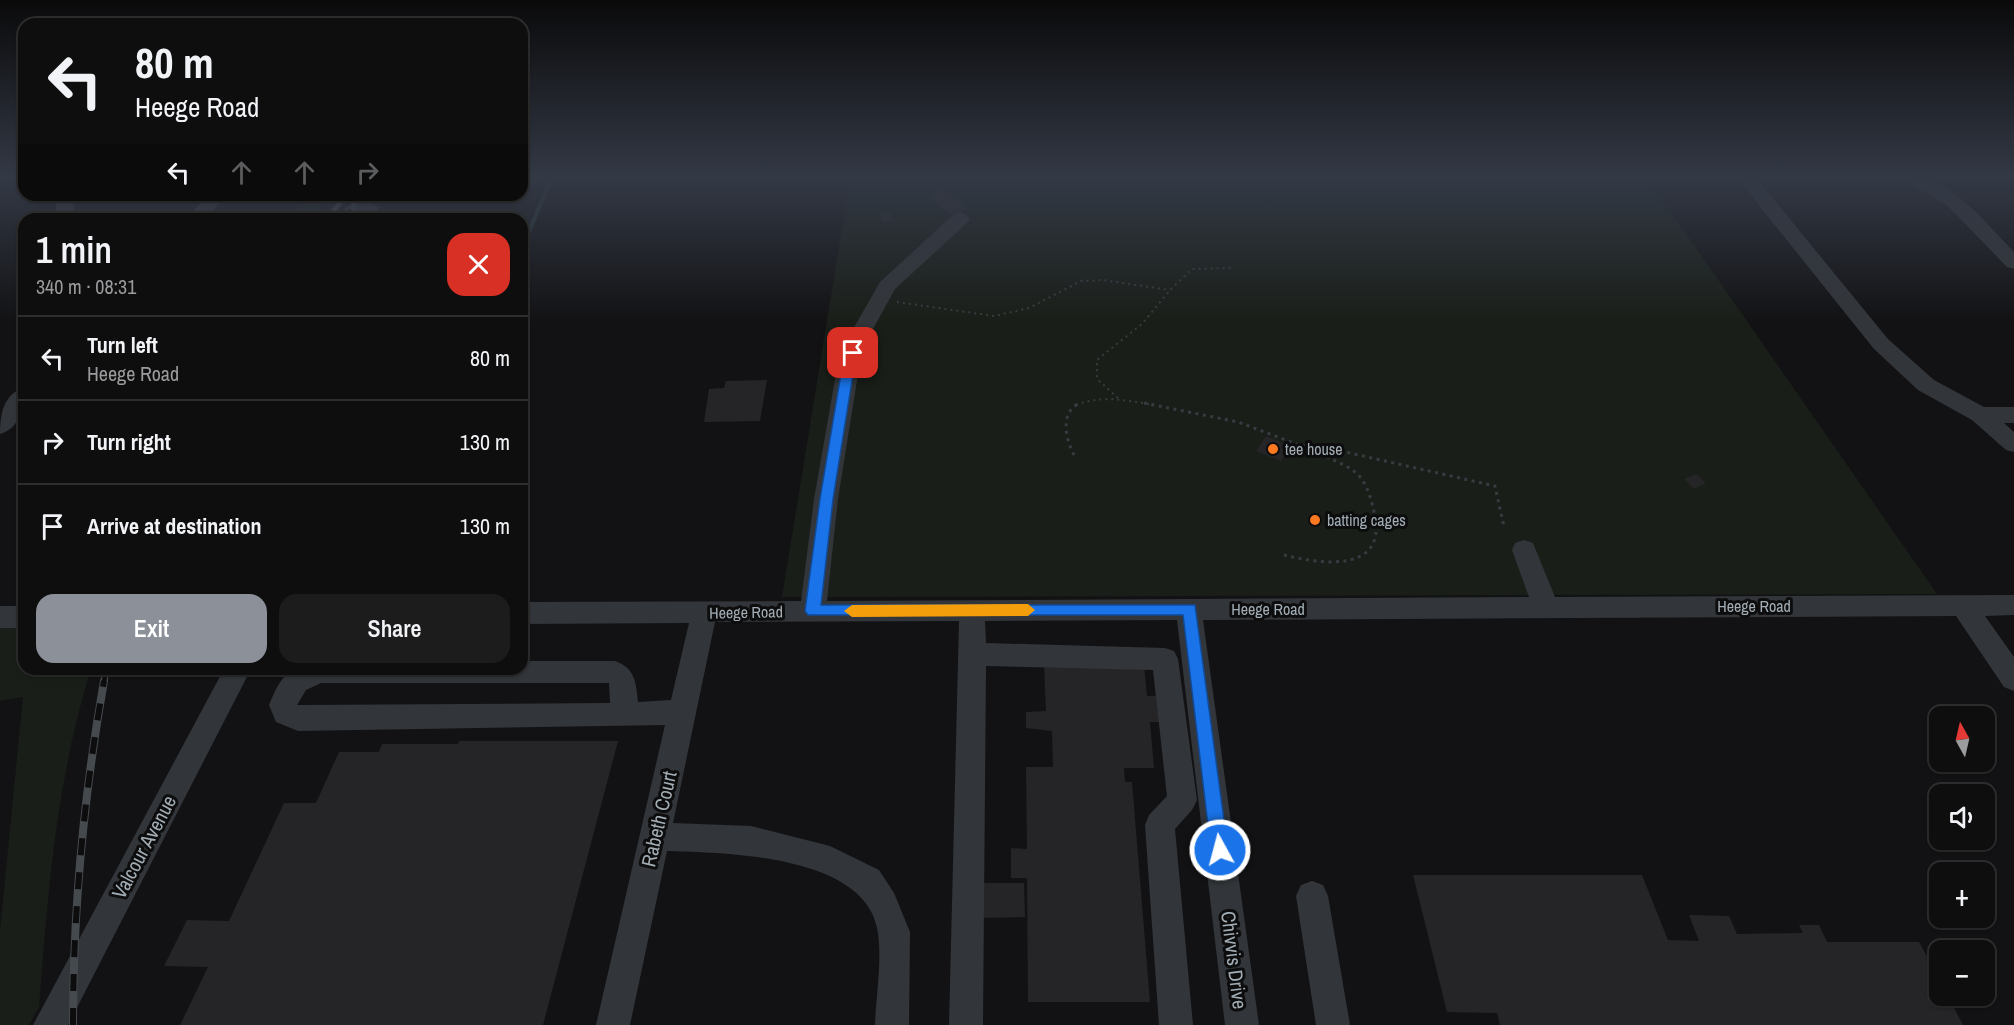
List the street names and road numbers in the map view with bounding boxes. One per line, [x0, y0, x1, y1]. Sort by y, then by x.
street label: Heege Road [1717, 595, 1791, 617]
street label: Heege Road [1231, 598, 1305, 620]
street label: Heege Road [709, 600, 783, 624]
street label: Rabeth Court [634, 768, 683, 869]
street label: Valcour Avenue [105, 790, 182, 903]
street label: Chivvis Drive [1215, 909, 1254, 1010]

